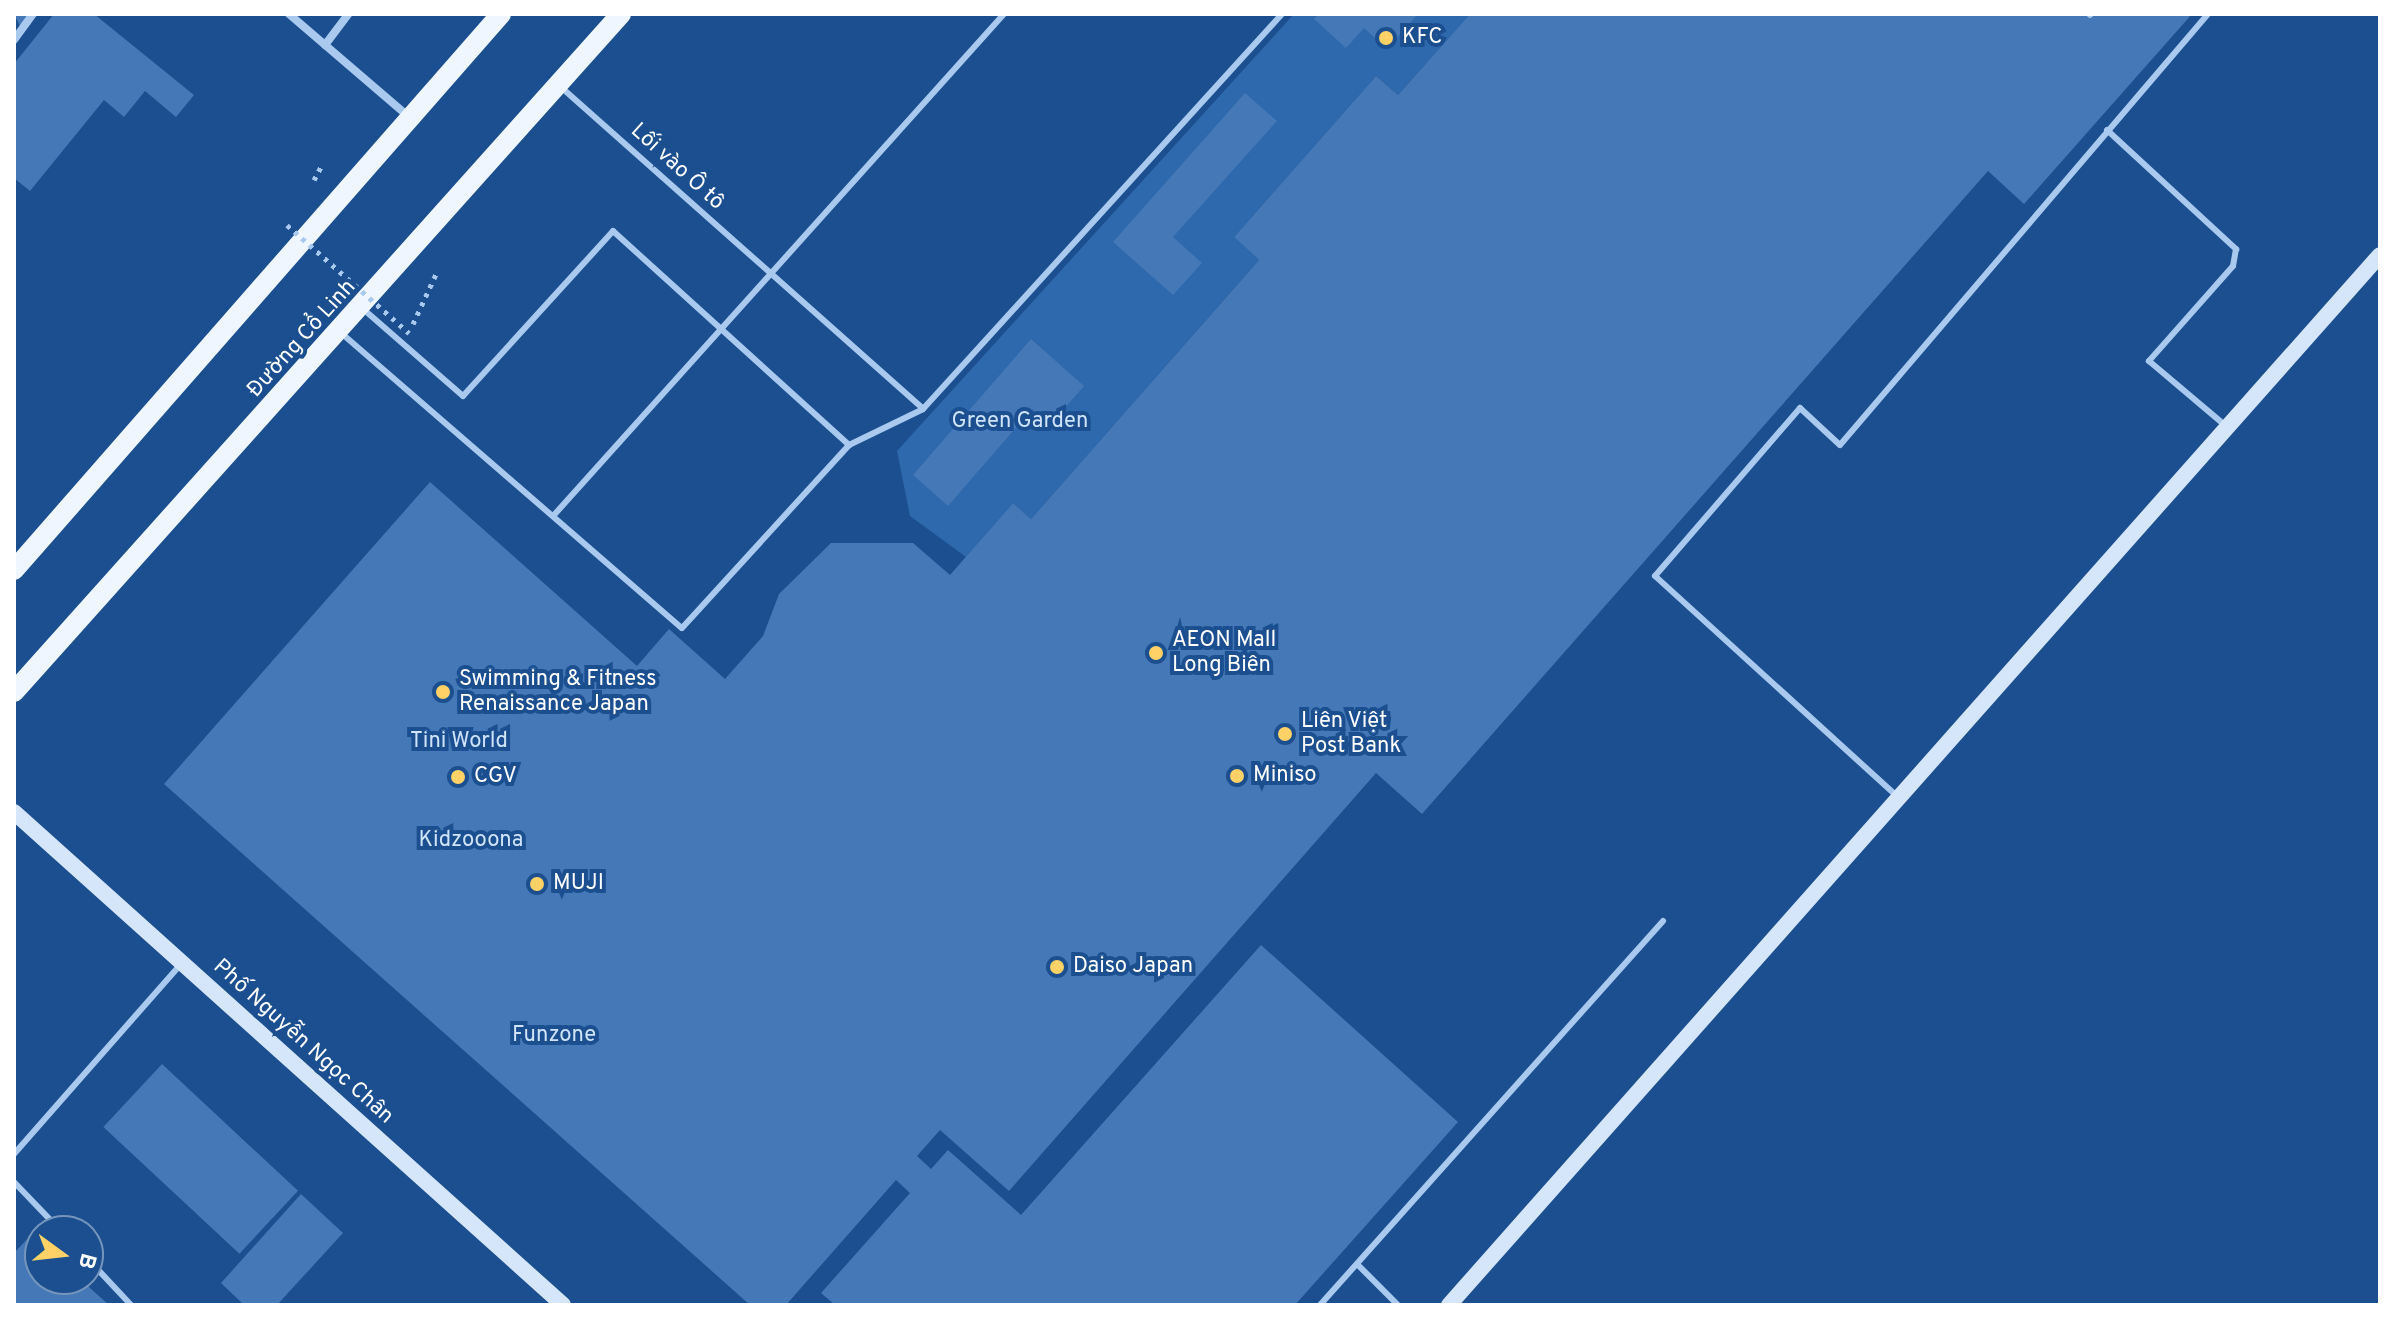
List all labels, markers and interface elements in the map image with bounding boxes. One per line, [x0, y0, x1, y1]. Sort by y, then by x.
place label: KFC [1402, 25, 1442, 51]
marker: KFC [1377, 29, 1395, 47]
street label: Lối vào Ô tô [625, 118, 729, 216]
street label: Đường Cổ Linh [242, 275, 362, 403]
park label: Green Garden [952, 409, 1088, 435]
place label: AEON Mall Long Biên [1172, 627, 1276, 678]
marker: AEON Mall Long Biên [1147, 644, 1165, 662]
place label: Swimming & Fitness Renaissance Japan [459, 666, 657, 718]
marker: Swimming & Fitness Renaissance Japan [434, 683, 452, 701]
place label: Liên Việt Post Bank [1301, 708, 1401, 760]
marker: Liên Việt Post Bank [1276, 725, 1294, 743]
park label: Tini World [410, 729, 508, 755]
place label: Miniso [1253, 763, 1317, 789]
place label: CGV [474, 764, 517, 790]
marker: Miniso [1228, 767, 1246, 785]
marker: CGV [449, 768, 467, 786]
park label: Kidzooona [419, 828, 523, 854]
place label: MUJI [553, 871, 604, 897]
marker: MUJI [528, 875, 546, 893]
street label: Phố Nguyễn Ngọc Chân [207, 954, 399, 1130]
place label: Daiso Japan [1073, 954, 1193, 980]
marker: Daiso Japan [1048, 958, 1066, 976]
park label: Funzone [512, 1023, 596, 1049]
north arrow [24, 1215, 104, 1295]
text: B [71, 1250, 101, 1272]

